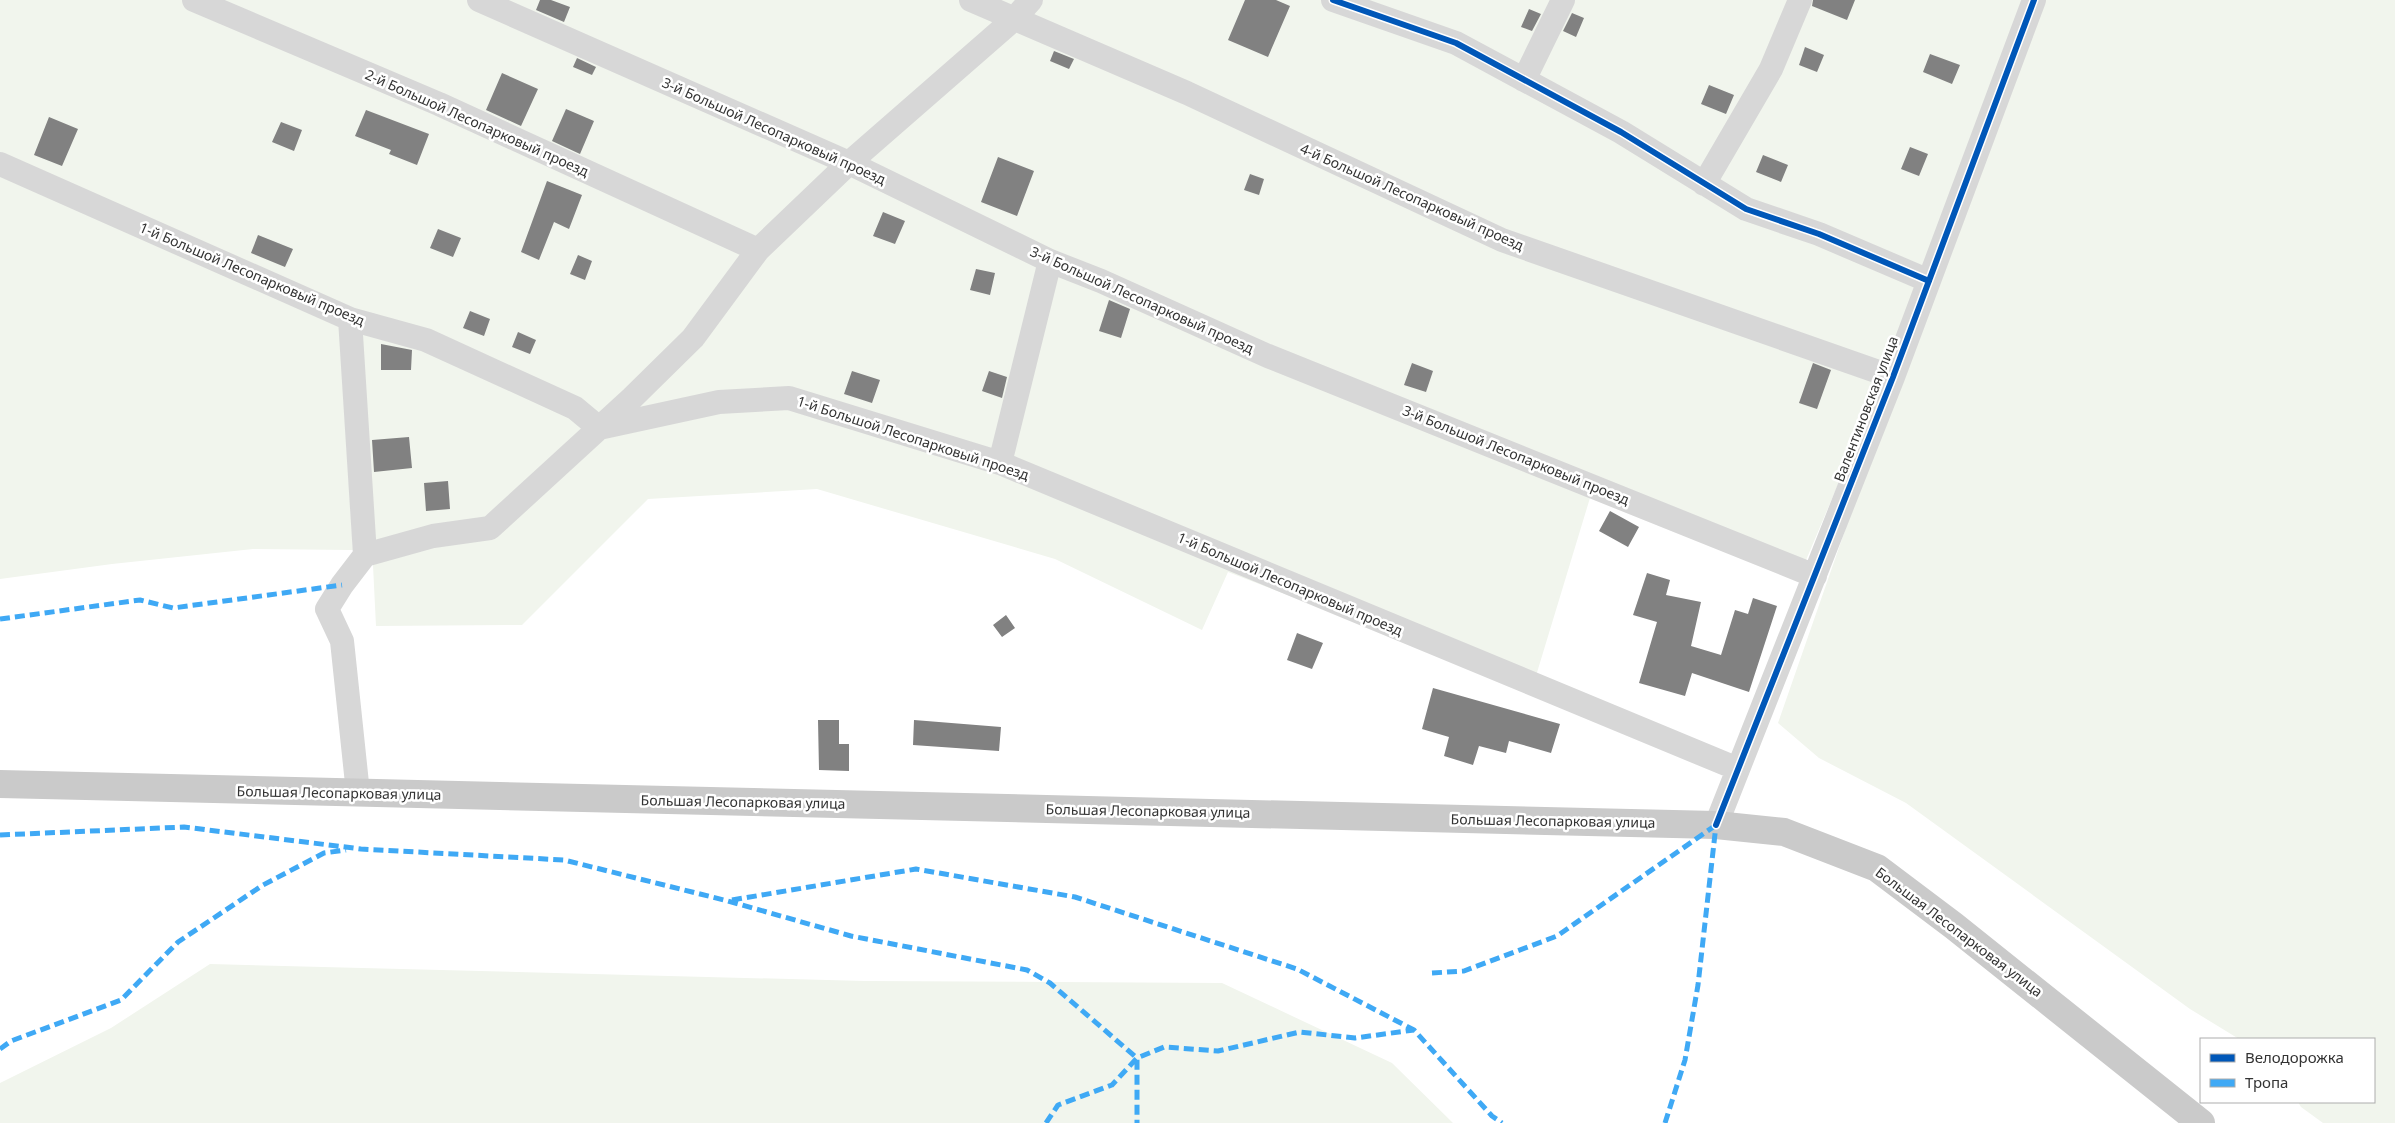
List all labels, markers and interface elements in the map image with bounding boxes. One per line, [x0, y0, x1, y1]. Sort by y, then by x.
street label: 2-й Большой Лесопарковый проезд [362, 64, 592, 181]
street label: 3-й Большой Лесопарковый проезд [659, 72, 889, 189]
street label: 4-й Большой Лесопарковый проезд [1297, 138, 1527, 255]
street label: 1-й Большой Лесопарковый проезд [137, 217, 368, 330]
street label: 3-й Большой Лесопарковый проезд [1027, 241, 1257, 358]
street label: Валентиновская улица [1829, 333, 1902, 484]
street label: 1-й Большой Лесопарковый проезд [795, 391, 1032, 484]
street label: 3-й Большой Лесопарковый проезд [1400, 400, 1633, 509]
street label: 1-й Большой Лесопарковый проезд [1175, 527, 1406, 640]
street label: Большая Лесопарковая улица [237, 781, 442, 804]
street label: Большая Лесопарковая улица [641, 790, 846, 813]
street label: Большая Лесопарковая улица [1046, 799, 1251, 822]
street label: Большая Лесопарковая улица [1451, 809, 1656, 832]
street label: Большая Лесопарковая улица [1872, 862, 2047, 1001]
legend [2200, 1038, 2375, 1103]
text: Велодорожка [2245, 1047, 2344, 1067]
text: Тропа [2245, 1072, 2288, 1092]

